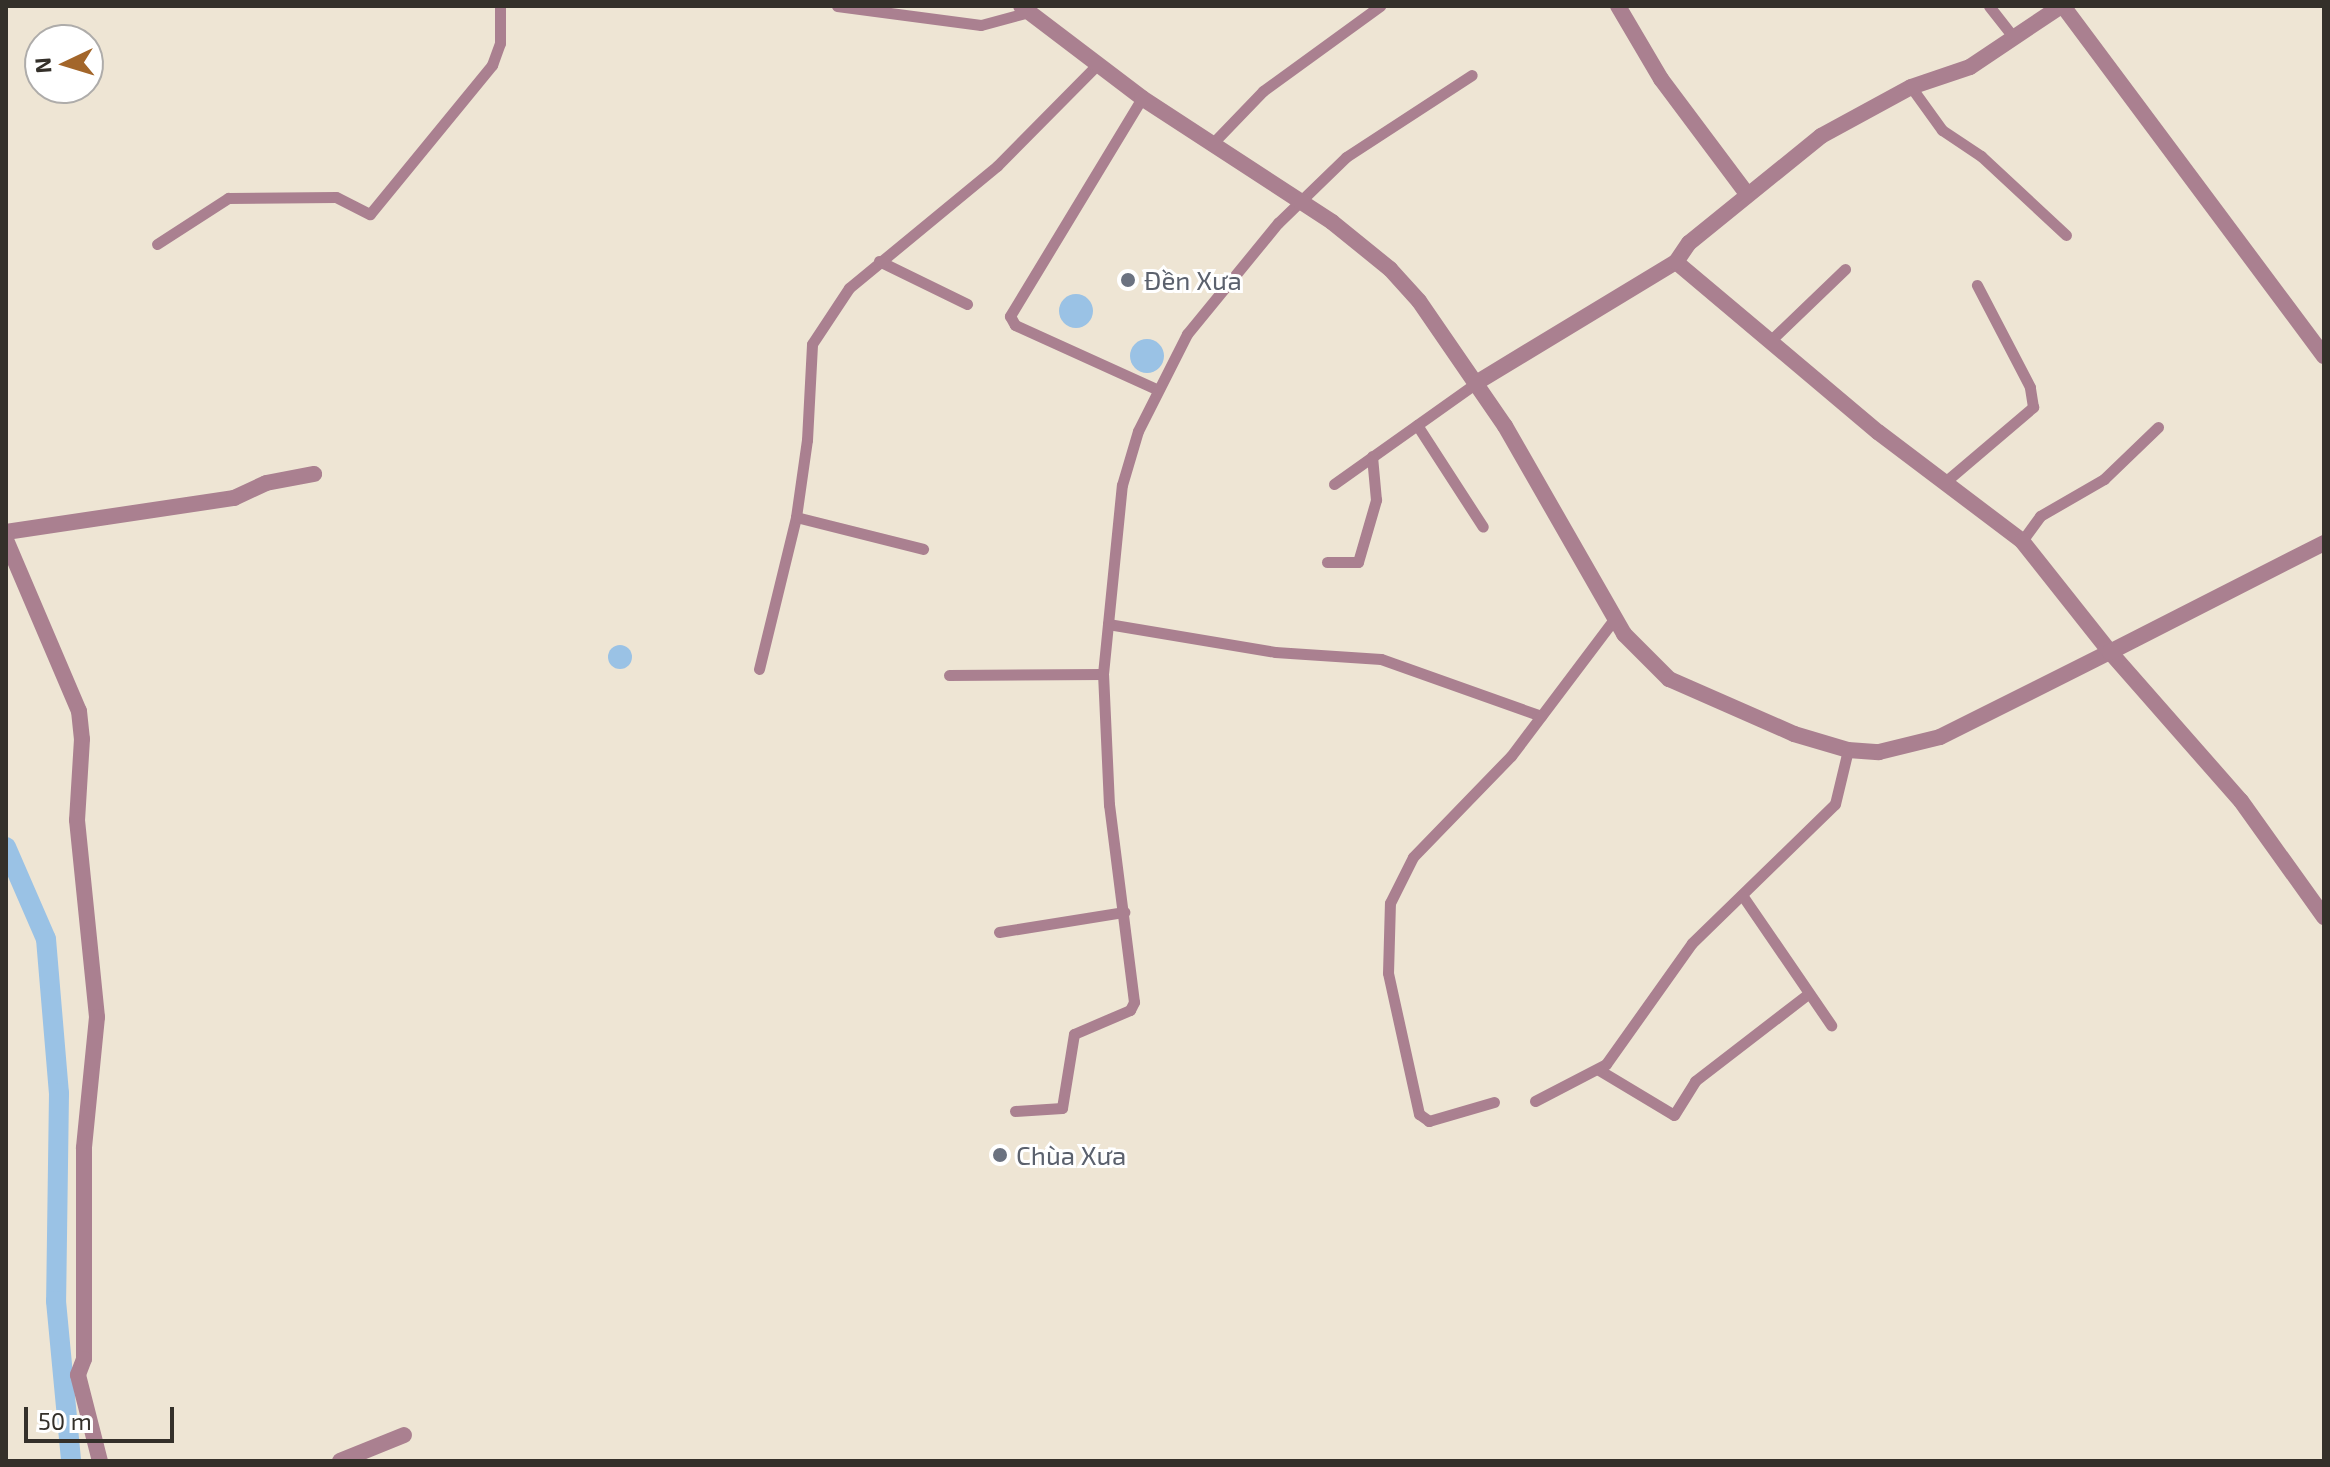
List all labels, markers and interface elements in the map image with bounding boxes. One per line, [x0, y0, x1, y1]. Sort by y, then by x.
north arrow [24, 24, 104, 104]
text: N [29, 57, 56, 74]
place label: Đền Xưa [1144, 264, 1242, 296]
marker: Đền Xưa [1119, 271, 1137, 289]
place label: Chùa Xưa [1016, 1139, 1126, 1171]
marker: Chùa Xưa [991, 1146, 1009, 1164]
scale bar [28, 1391, 178, 1441]
text: 50 m [38, 1406, 92, 1435]

